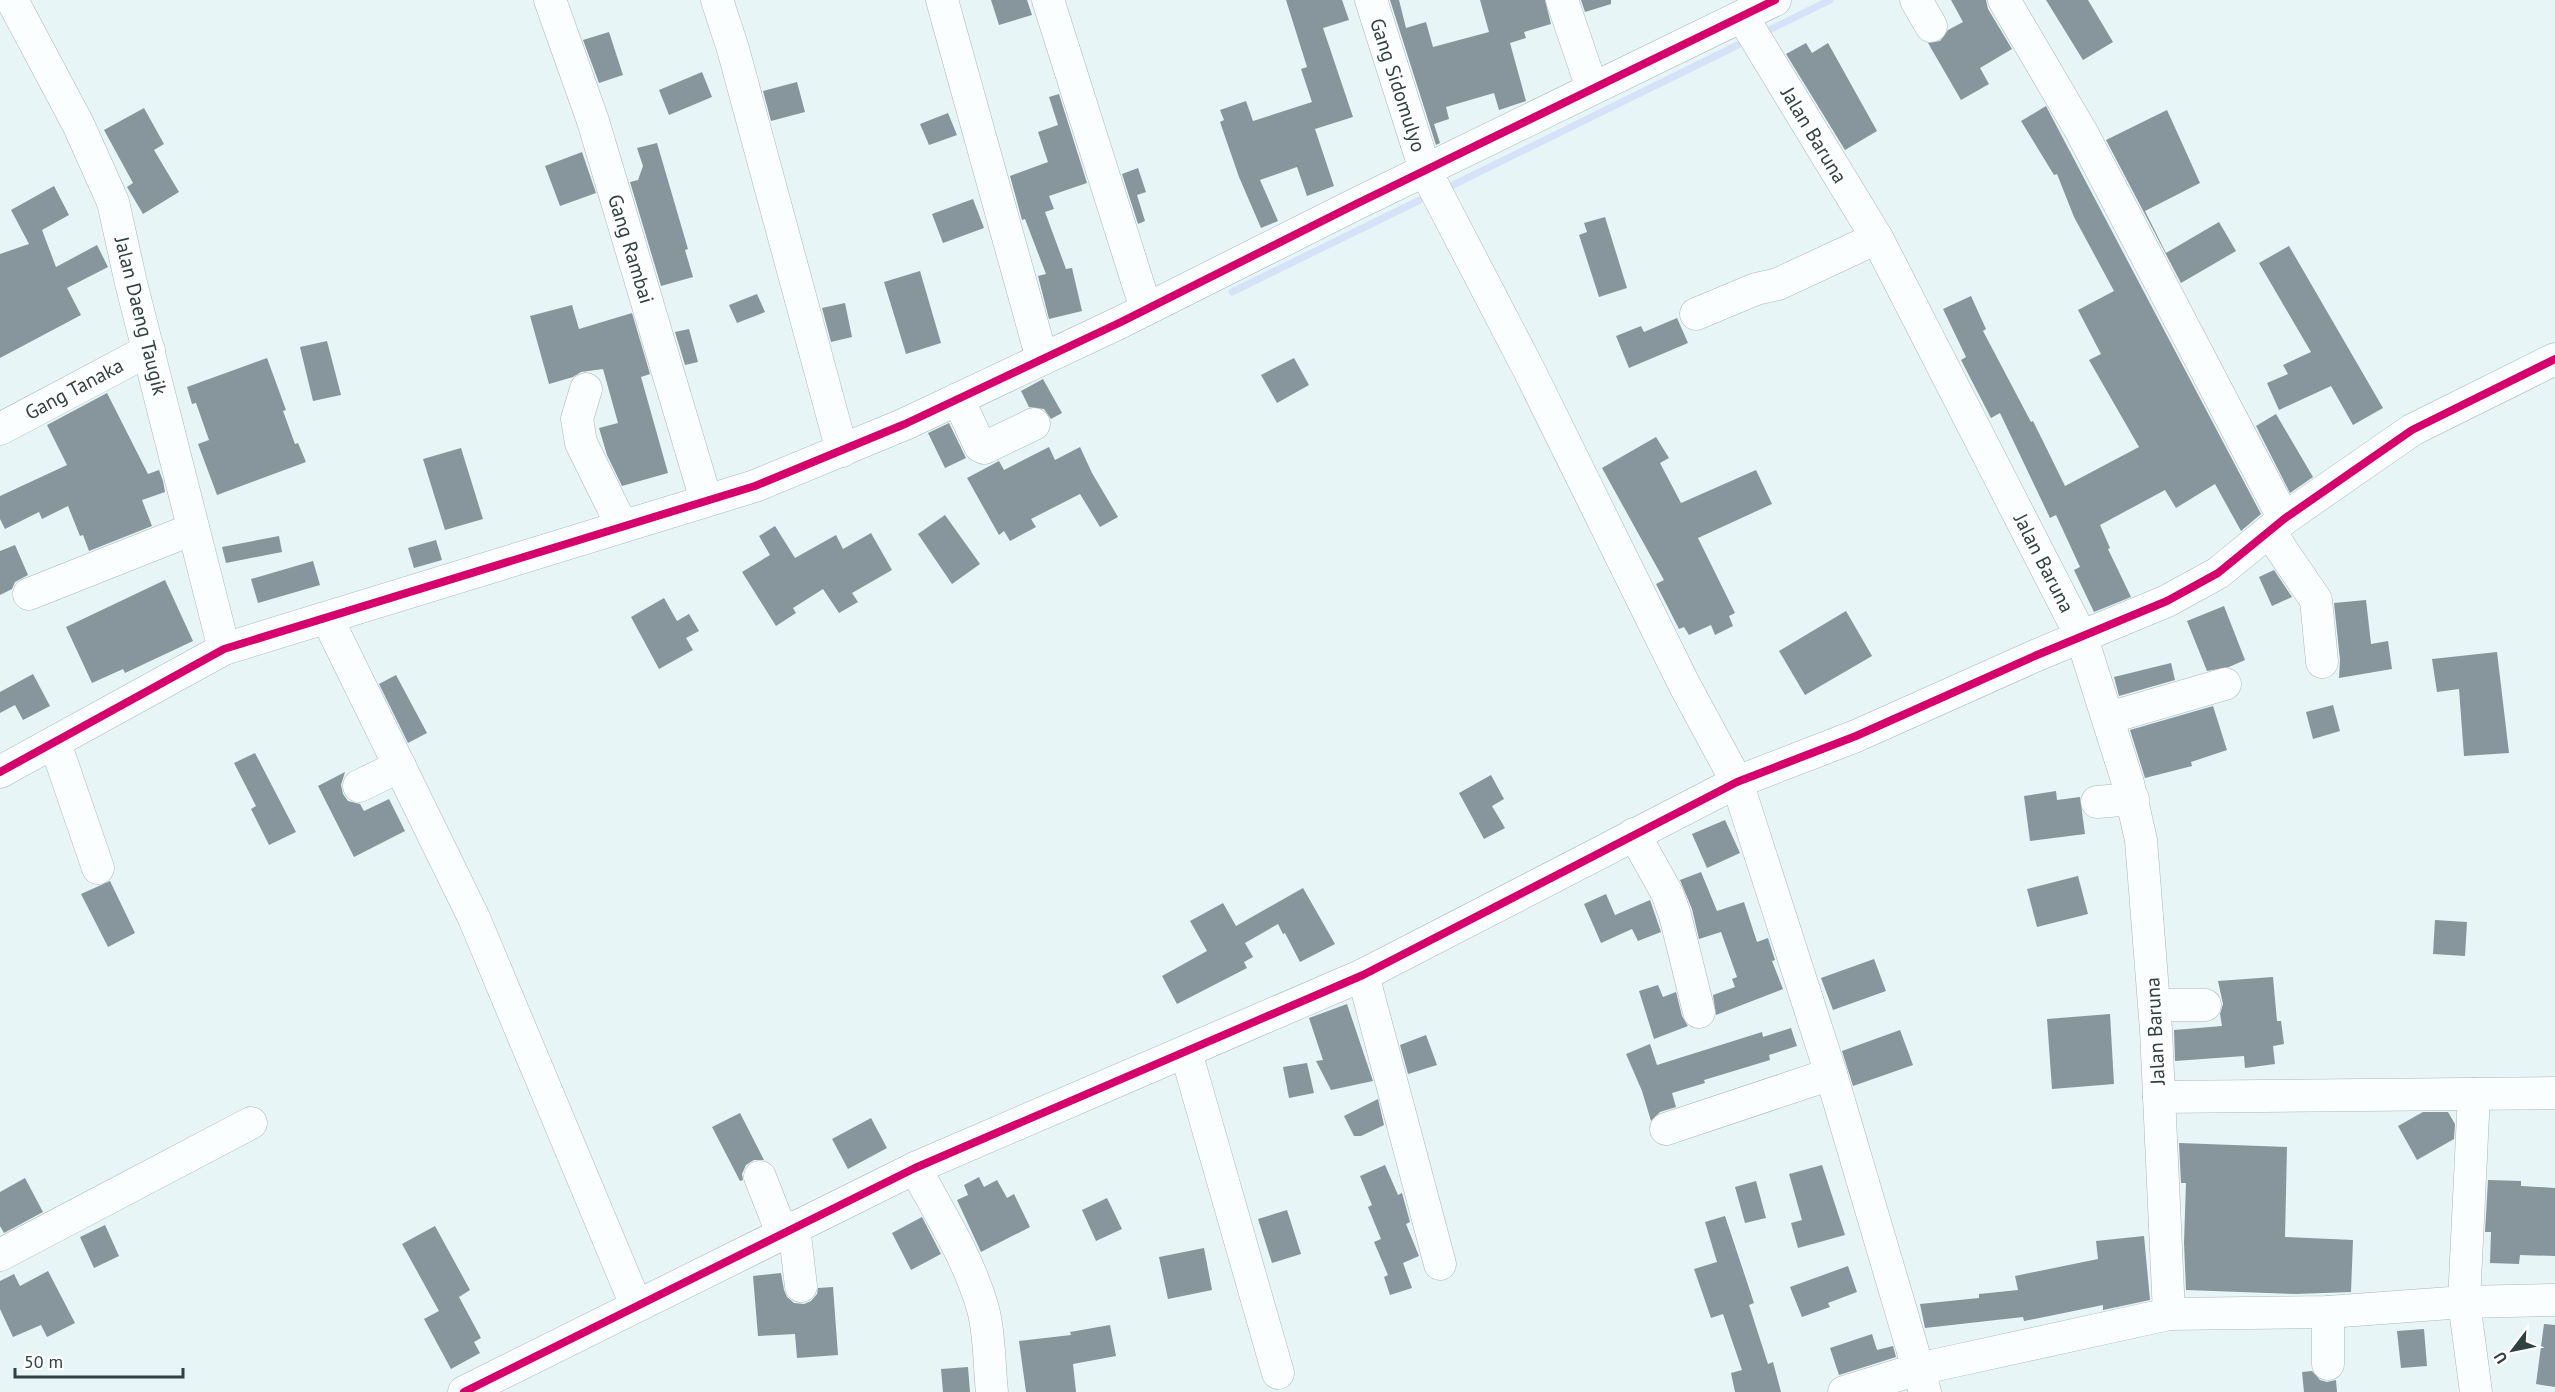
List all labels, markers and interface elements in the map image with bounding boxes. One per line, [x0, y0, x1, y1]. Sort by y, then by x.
street label: Gang Sidomulyo [1364, 15, 1432, 155]
street label: Jalan Baruna [1775, 81, 1853, 188]
street label: Gang Rambai [602, 191, 660, 307]
street label: Jalan Daeng Taugik [108, 233, 173, 398]
street label: Gang Tanaka [20, 352, 128, 426]
street label: Jalan Baruna [2007, 508, 2080, 617]
street label: Jalan Baruna [2139, 976, 2171, 1087]
north arrow [2483, 1320, 2543, 1380]
scale bar [15, 1341, 183, 1379]
text: U [2489, 1348, 2511, 1368]
text: 50 m [24, 1350, 63, 1373]

